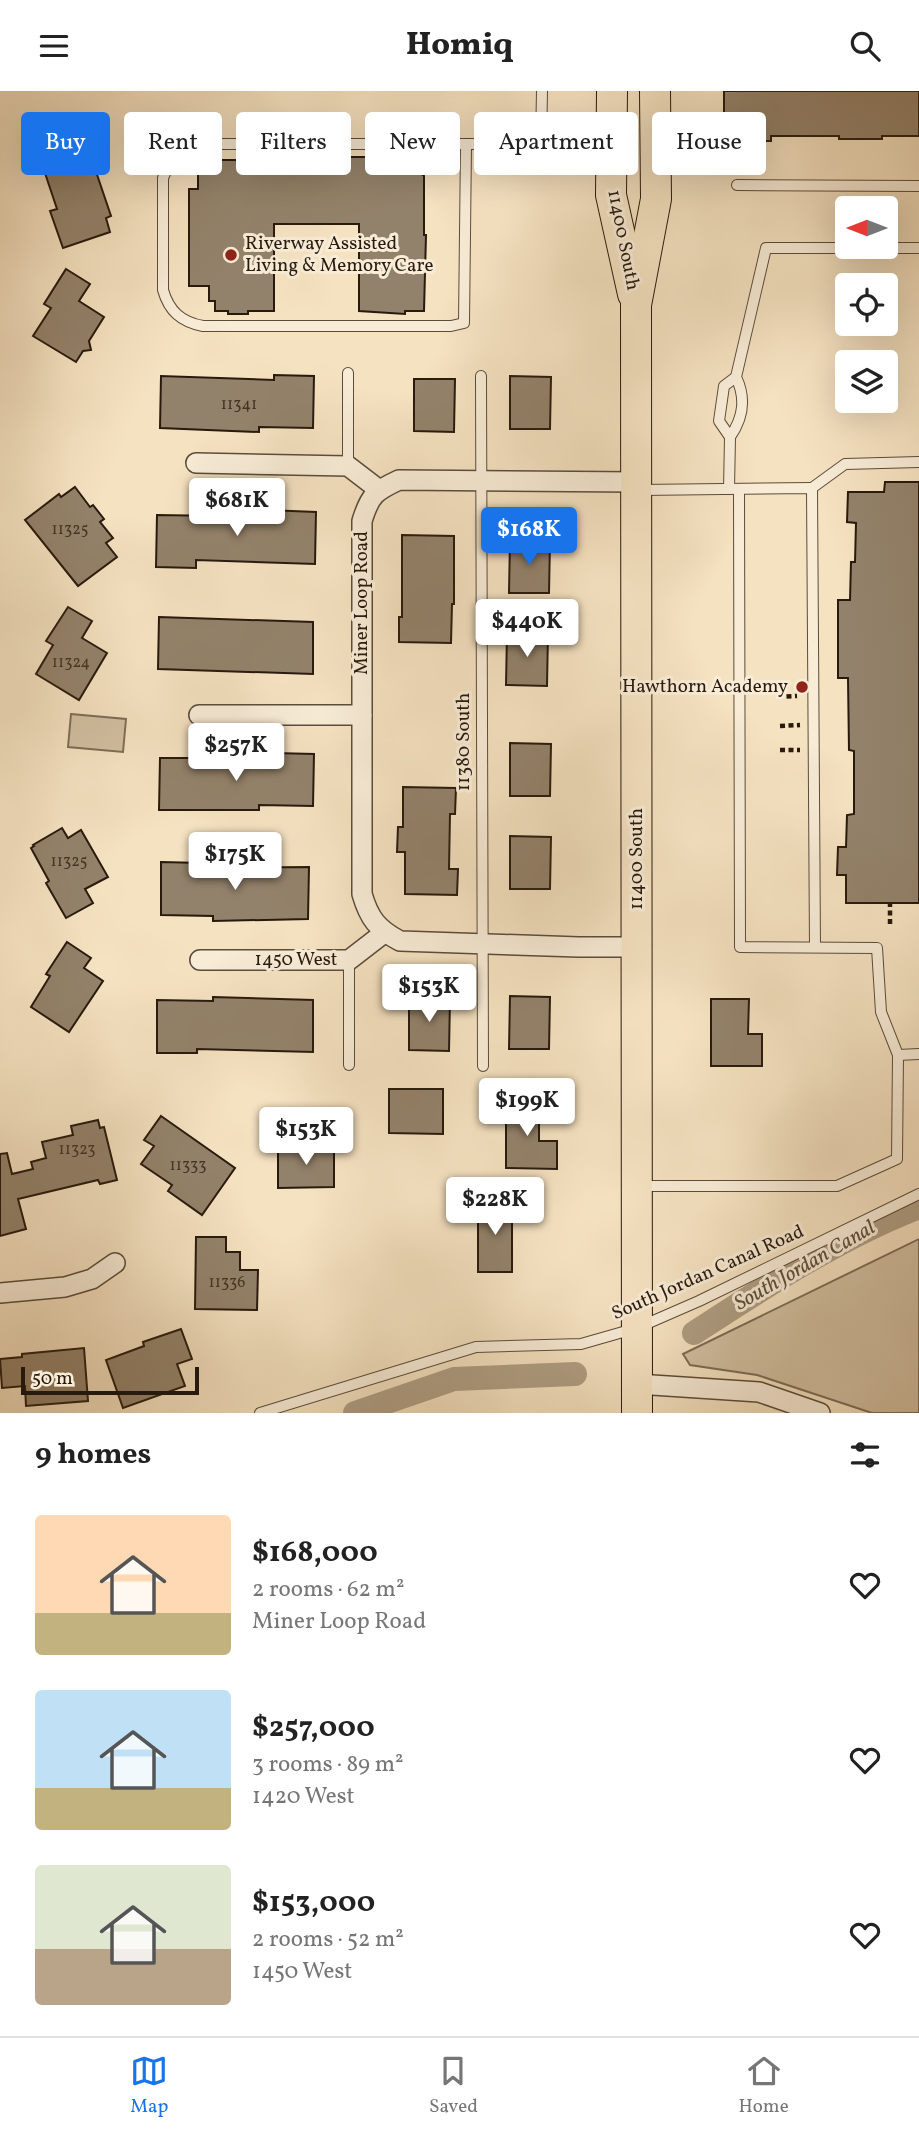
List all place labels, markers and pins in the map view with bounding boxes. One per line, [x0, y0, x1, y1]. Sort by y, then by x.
place label: Riverway Assisted Living & Memory Care [245, 231, 433, 279]
marker: Riverway Assisted Living & Memory Care [223, 247, 239, 263]
pin: $681K [188, 479, 286, 538]
pin: $168K [480, 507, 578, 567]
pin: $440K [478, 599, 576, 659]
place label: Hawthorn Academy [622, 674, 788, 700]
marker: Hawthorn Academy [794, 679, 810, 695]
pin: $257K [187, 723, 285, 783]
pin: $175K [186, 833, 284, 892]
pin: $153K [380, 965, 478, 1024]
pin: $199K [478, 1079, 576, 1138]
pin: $153K [257, 1107, 355, 1167]
pin: $228K [446, 1177, 544, 1237]

